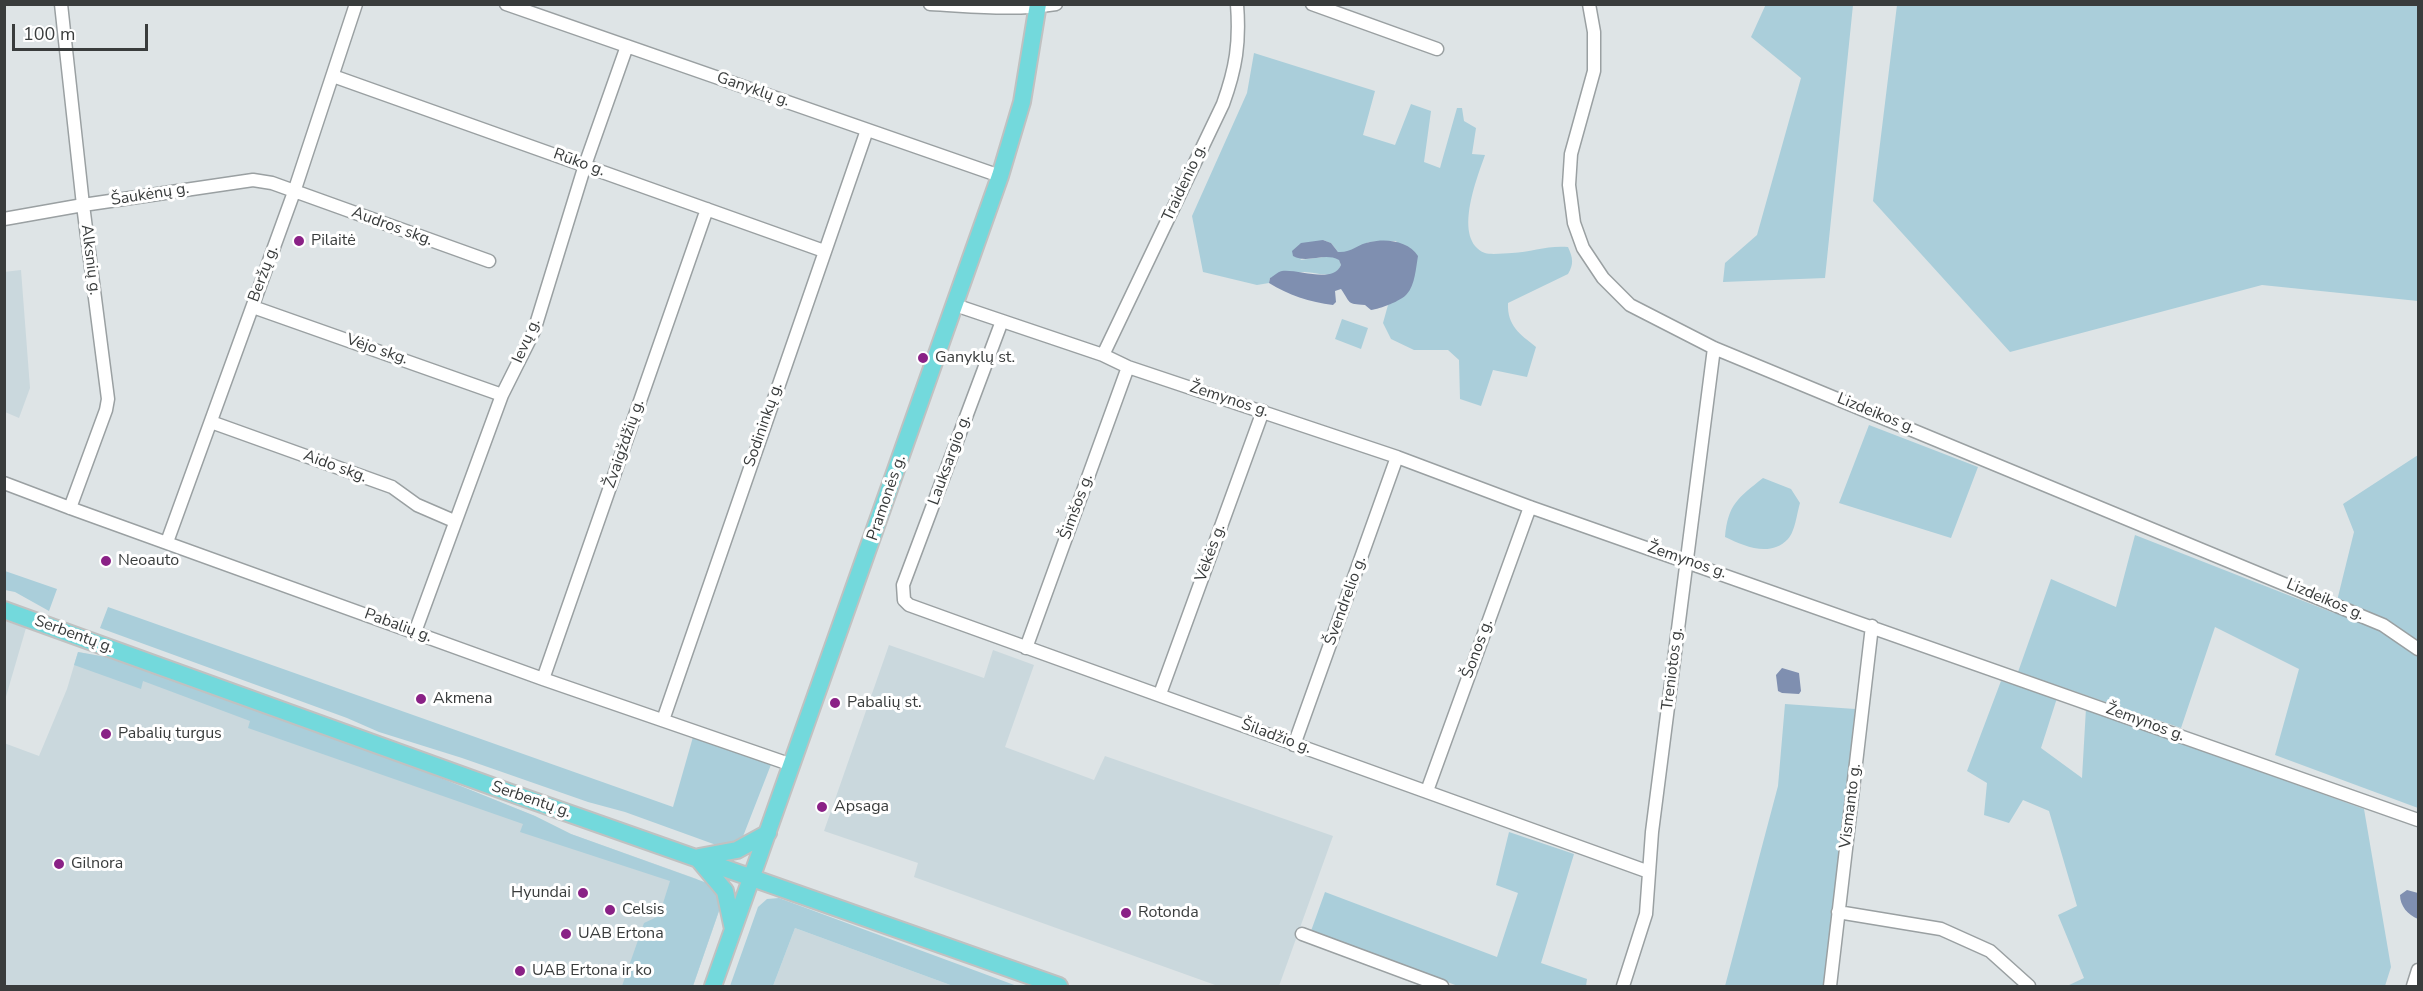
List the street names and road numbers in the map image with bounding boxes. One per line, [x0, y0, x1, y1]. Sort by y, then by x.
street label: Ganyklų g. [714, 69, 792, 111]
street label: Traidenio g. [1159, 141, 1211, 225]
street label: Rūko g. [551, 145, 607, 181]
street label: Šaukėnų g. [110, 179, 190, 211]
street label: Audros skg. [349, 203, 435, 251]
street label: Alksnių g. [76, 224, 104, 296]
street label: Beržų g. [245, 243, 283, 305]
street label: Ievų g. [509, 316, 545, 366]
street label: Vėjo skg. [344, 331, 410, 369]
street label: Žemynos g. [1187, 378, 1271, 422]
street label: Sodininkų g. [741, 380, 787, 470]
street label: Lizdeikos g. [1834, 390, 1918, 438]
street label: Žvaigždžių g. [601, 397, 649, 491]
street label: Lauksargio g. [925, 412, 975, 508]
street label: Aido skg. [301, 447, 369, 487]
street label: Pramonės g. [863, 453, 911, 543]
street label: Šimšos g. [1056, 471, 1098, 543]
street label: Vėkės g. [1192, 522, 1230, 584]
street label: Žemynos g. [1645, 539, 1729, 583]
street label: Švendrelio g. [1321, 554, 1371, 648]
street label: Lizdeikos g. [2283, 575, 2367, 625]
street label: Pabalių g. [362, 605, 434, 647]
street label: Serbentų g. [32, 612, 116, 658]
street label: Šonos g. [1458, 617, 1498, 681]
street label: Treniotos g. [1658, 626, 1688, 712]
street label: Žemynos g. [2103, 700, 2187, 746]
street label: Šiladžio g. [1238, 715, 1314, 759]
street label: Vismanto g. [1836, 763, 1866, 849]
street label: Serbentų g. [489, 777, 573, 823]

